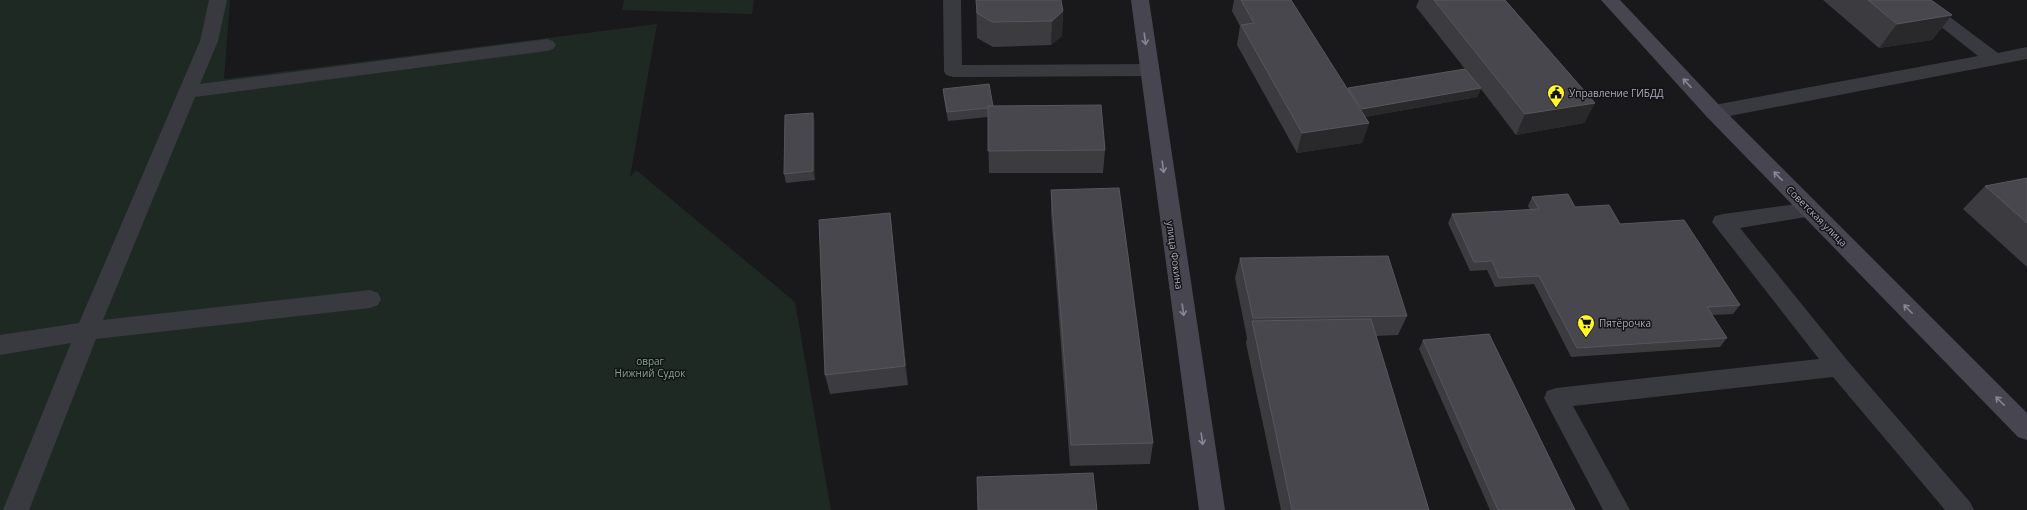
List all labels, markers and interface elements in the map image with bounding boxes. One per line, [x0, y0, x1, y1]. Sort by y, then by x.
one-way arrow [1141, 32, 1149, 45]
one-way arrow [1682, 78, 1692, 88]
public building icon: Управление ГИБДД [1546, 83, 1566, 108]
place label: Управление ГИБДД [1569, 86, 1664, 100]
one-way arrow [1159, 160, 1167, 173]
one-way arrow [1773, 171, 1783, 181]
street label: Советская улица [1783, 182, 1851, 250]
street label: улица Фокина [1163, 220, 1187, 290]
one-way arrow [1179, 303, 1187, 316]
one-way arrow [1903, 304, 1913, 314]
supermarket icon: Пятёрочка [1576, 313, 1596, 338]
place label: Пятёрочка [1599, 316, 1651, 330]
park label: овраг Нижний Судок [615, 354, 686, 380]
one-way arrow [1995, 396, 2005, 406]
one-way arrow [1198, 432, 1206, 445]

